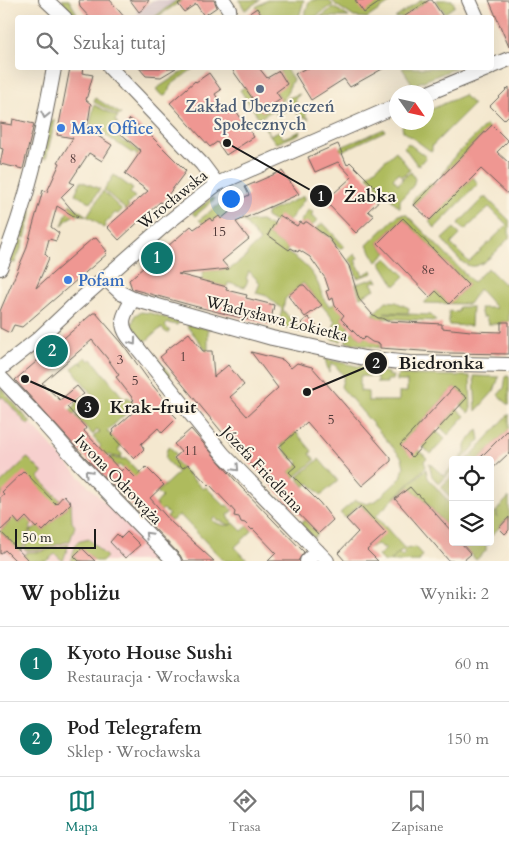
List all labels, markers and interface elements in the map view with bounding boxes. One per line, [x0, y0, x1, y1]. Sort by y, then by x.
search box [15, 15, 494, 70]
icon: search [33, 29, 61, 57]
text: Szukaj tutaj [73, 30, 166, 56]
marker: Zakład Ubezpieczeń Społecznych [254, 83, 266, 95]
north arrow [389, 85, 434, 130]
place label: Zakład Ubezpieczeń Społecznych [185, 96, 336, 136]
one-way arrow [40, 111, 51, 120]
place label: Max Office [71, 118, 153, 140]
marker: Max Office [55, 122, 67, 134]
house number: 8 [69, 149, 77, 168]
street label: Wrocławska [132, 165, 212, 236]
callout: Żabka [309, 180, 407, 213]
text: Żabka [344, 184, 397, 209]
your location [218, 186, 244, 212]
text: 1 [317, 186, 325, 206]
house number: 15 [212, 222, 226, 241]
pin: 1 [141, 239, 173, 277]
house number: 8e [421, 260, 435, 279]
place label: Pofam [78, 270, 125, 292]
marker: Pofam [62, 274, 74, 286]
street label: Władysława Łokietka [202, 290, 350, 347]
pin: 2 [36, 332, 68, 370]
one-way arrow [127, 336, 136, 346]
house number: 1 [179, 347, 187, 366]
callout: Biedronka [363, 347, 494, 380]
house number: 3 [116, 350, 124, 369]
text: Biedronka [398, 351, 484, 376]
text: 2 [372, 353, 380, 373]
house number: 5 [131, 371, 139, 390]
callout: Krak-fruit [75, 390, 207, 423]
text: Krak-fruit [110, 395, 197, 420]
text: 3 [84, 397, 92, 417]
house number: 5 [327, 410, 335, 429]
street label: Józefa Friedleina [215, 420, 308, 518]
street label: Iwona Odrowąża [69, 430, 167, 530]
house number: 11 [184, 441, 198, 460]
map controls [449, 456, 494, 546]
button: locate [449, 456, 494, 501]
one-way arrow [230, 462, 239, 471]
one-way arrow [85, 470, 94, 479]
button: layers [449, 501, 494, 546]
scale bar [15, 526, 96, 549]
text: 50 m [22, 528, 52, 547]
one-way arrow [145, 531, 154, 540]
text: W pobliżu [20, 579, 121, 608]
text: Wyniki: 2 [420, 583, 489, 605]
text: Kyoto House Sushi [67, 640, 233, 666]
text: 1 [32, 653, 40, 675]
text: 60 m [455, 653, 489, 675]
text: Restauracja · Wrocławska [67, 666, 240, 688]
text: Pod Telegrafem [67, 715, 202, 741]
text: 2 [32, 728, 40, 750]
text: 150 m [447, 728, 489, 750]
text: Sklep · Wrocławska [67, 741, 201, 763]
tab: Mapa [65, 787, 98, 836]
tab: Trasa [229, 787, 261, 836]
tab: Zapisane [391, 787, 444, 836]

